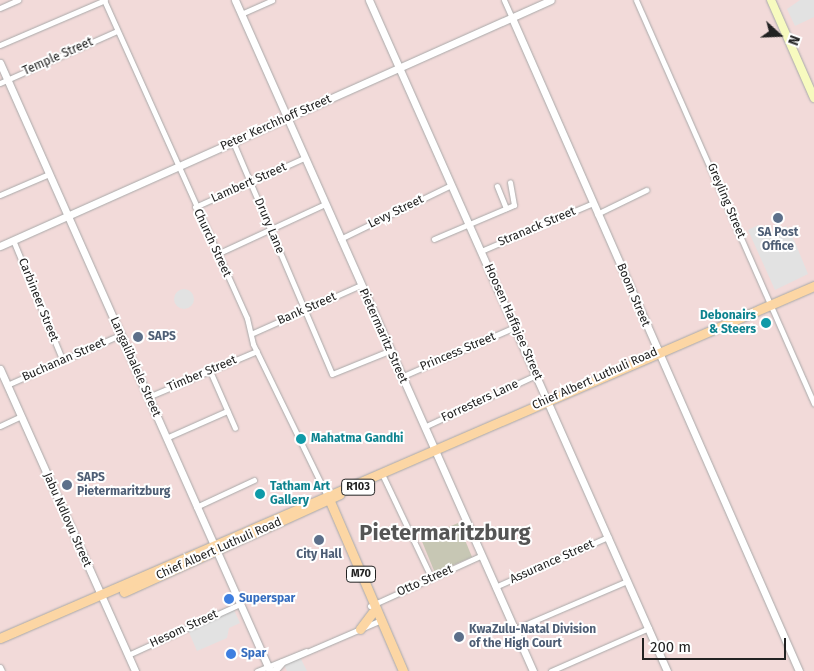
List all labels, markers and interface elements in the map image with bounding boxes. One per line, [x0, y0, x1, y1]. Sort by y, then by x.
north arrow [754, 10, 804, 60]
text: N [784, 33, 803, 48]
street label: Temple Street [21, 35, 95, 79]
street label: Peter Kerchhoff Street [218, 92, 334, 154]
street label: Lambert Street [209, 160, 289, 206]
street label: Greyling Street [704, 161, 748, 241]
street label: Levy Street [366, 192, 426, 232]
street label: Drury Lane [251, 196, 287, 256]
street label: Stranack Street [496, 204, 578, 250]
street label: Church Street [190, 207, 234, 279]
marker: SA Post Office [772, 212, 784, 224]
place label: SA Post Office [757, 226, 799, 254]
street label: Carbineer Street [15, 256, 61, 344]
street label: Boom Street [613, 261, 653, 329]
street label: Hoosen Haffajee Street [481, 262, 545, 382]
street label: Pietermaritz Street [356, 286, 410, 386]
street label: Bank Street [275, 290, 339, 328]
place label: Debonairs & Steers [700, 309, 756, 337]
street label: Langalibalele Street [106, 315, 164, 419]
marker: Debonairs & Steers [760, 317, 772, 329]
place label: SAPS [148, 330, 176, 344]
street label: Princess Street [418, 330, 498, 374]
marker: SAPS [132, 331, 144, 343]
street label: Buchanan Street [20, 335, 108, 385]
street label: Chief Albert Luthuli Road [530, 345, 660, 413]
street label: Timber Street [165, 353, 239, 395]
street label: Forresters Lane [439, 377, 521, 425]
place label: Mahatma Gandhi [311, 432, 403, 446]
marker: Mahatma Gandhi [295, 433, 307, 445]
street label: Jabu Ndlovu Street [40, 471, 94, 569]
place label: SAPS Pietermaritzburg [77, 471, 170, 499]
road number: R103 [340, 478, 376, 496]
marker: SAPS Pietermaritzburg [61, 479, 73, 491]
place label: Tatham Art Gallery [270, 480, 330, 508]
marker: Tatham Art Gallery [254, 488, 266, 500]
street label: Chief Albert Luthuli Road [154, 515, 284, 583]
district label: Pietermaritzburg [359, 520, 531, 546]
marker: City Hall [313, 534, 325, 546]
street label: Assurance Street [508, 537, 596, 587]
place label: City Hall [296, 548, 342, 562]
street label: Otto Street [395, 562, 455, 600]
road number: M70 [346, 566, 376, 582]
place label: Superspar [239, 592, 295, 606]
marker: Superspar [223, 593, 235, 605]
street label: Hesom Street [148, 607, 220, 651]
place label: KwaZulu-Natal Division of the High Court [469, 623, 596, 651]
scale bar [644, 628, 788, 660]
marker: KwaZulu-Natal Division of the High Court [453, 631, 465, 643]
text: 200 m [650, 638, 691, 656]
place label: Spar [241, 647, 266, 661]
marker: Spar [225, 648, 237, 660]

